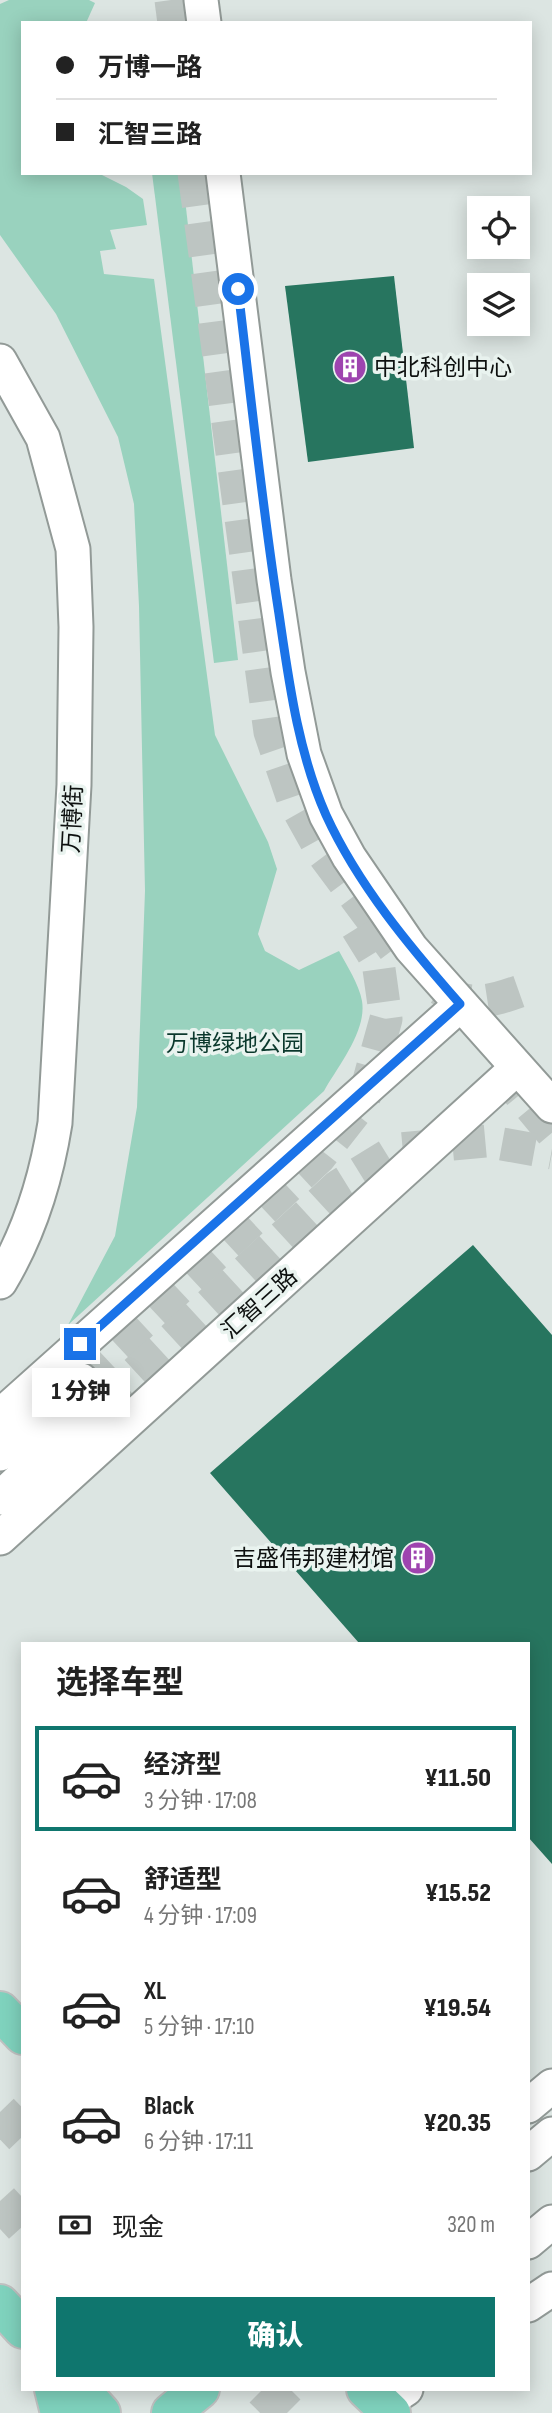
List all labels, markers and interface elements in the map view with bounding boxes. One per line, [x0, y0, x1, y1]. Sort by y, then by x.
text: 万博一路 [98, 53, 202, 84]
text: 汇智三路 [98, 120, 202, 151]
map controls [467, 196, 530, 336]
button: locate [467, 196, 530, 259]
route start [222, 273, 254, 305]
button: layers [467, 273, 530, 336]
building icon: 中北科创中心 [331, 348, 369, 386]
place label: 中北科创中心 [374, 354, 512, 382]
street label: 万博街 [57, 784, 89, 854]
park label: 万博绿地公园 [166, 1030, 304, 1058]
street label: 汇智三路 [216, 1263, 303, 1345]
route end [64, 1328, 96, 1360]
callout: 1 分钟 [31, 1368, 129, 1418]
text: 1 分钟 [52, 1378, 110, 1406]
building icon: 吉盛伟邦建材馆 [399, 1539, 437, 1577]
place label: 吉盛伟邦建材馆 [233, 1545, 394, 1573]
text: 选择车型 [56, 1664, 184, 1703]
icon: car [60, 1747, 123, 1810]
text: 经济型 [144, 1750, 222, 1781]
text: ¥11.50 [425, 1763, 491, 1794]
text: 3 分钟 · 17:08 [144, 1787, 257, 1815]
icon: car [60, 1862, 123, 1925]
text: 舒适型 [144, 1865, 222, 1896]
text: ¥15.52 [425, 1878, 491, 1909]
text: 4 分钟 · 17:09 [144, 1902, 257, 1930]
text: XL [144, 1976, 166, 2007]
icon: car [60, 1977, 123, 2040]
text: ¥19.54 [423, 1993, 491, 2024]
text: 5 分钟 · 17:10 [144, 2013, 254, 2041]
text: Black [144, 2091, 194, 2122]
icon: car [60, 2092, 123, 2155]
text: ¥20.35 [423, 2108, 491, 2139]
text: 6 分钟 · 17:11 [144, 2128, 253, 2156]
icon: cash [56, 2206, 94, 2244]
text: 320 m [447, 2211, 495, 2239]
text: 现金 [112, 2213, 164, 2244]
button: 确认 [56, 2297, 495, 2377]

